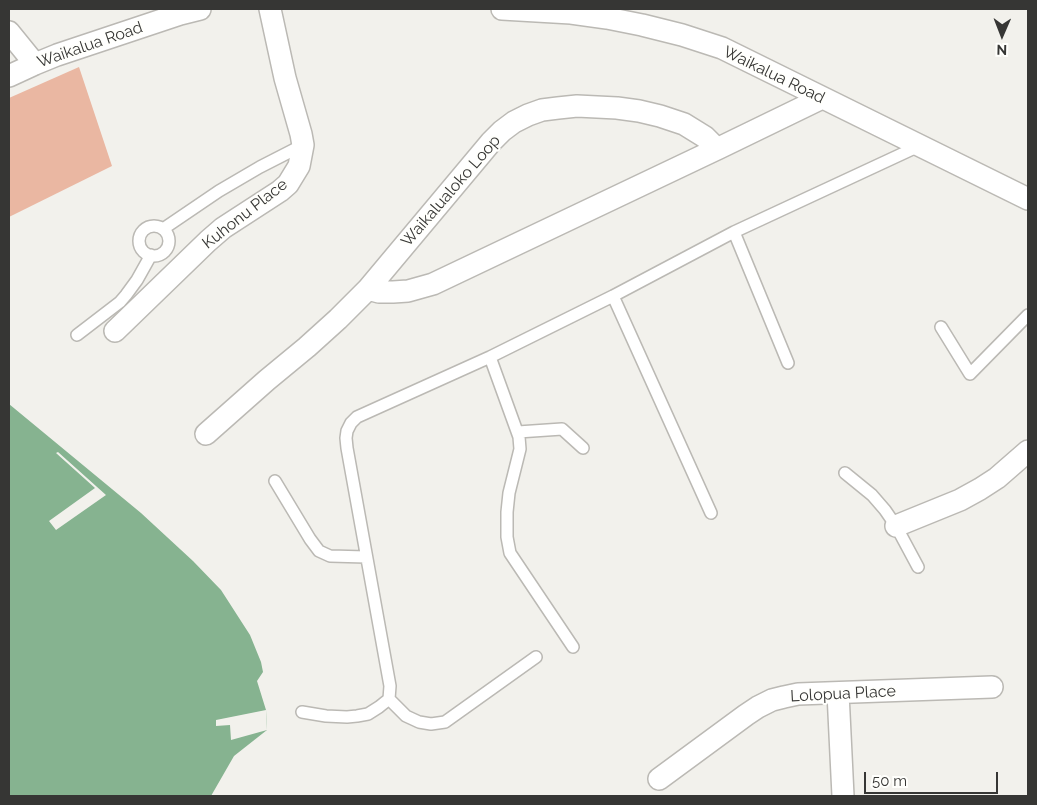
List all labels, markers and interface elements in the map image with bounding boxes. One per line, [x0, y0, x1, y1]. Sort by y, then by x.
north arrow [977, 10, 1027, 60]
street label: Waikalua Road [35, 18, 145, 72]
street label: Waikalua Road [720, 42, 828, 108]
text: N [996, 42, 1007, 58]
street label: Waikalualoko Loop [397, 131, 505, 251]
street label: Kuhonu Place [199, 175, 291, 253]
street label: Lolopua Place [790, 682, 896, 706]
scale bar [867, 762, 1001, 794]
text: 50 m [872, 772, 907, 790]

